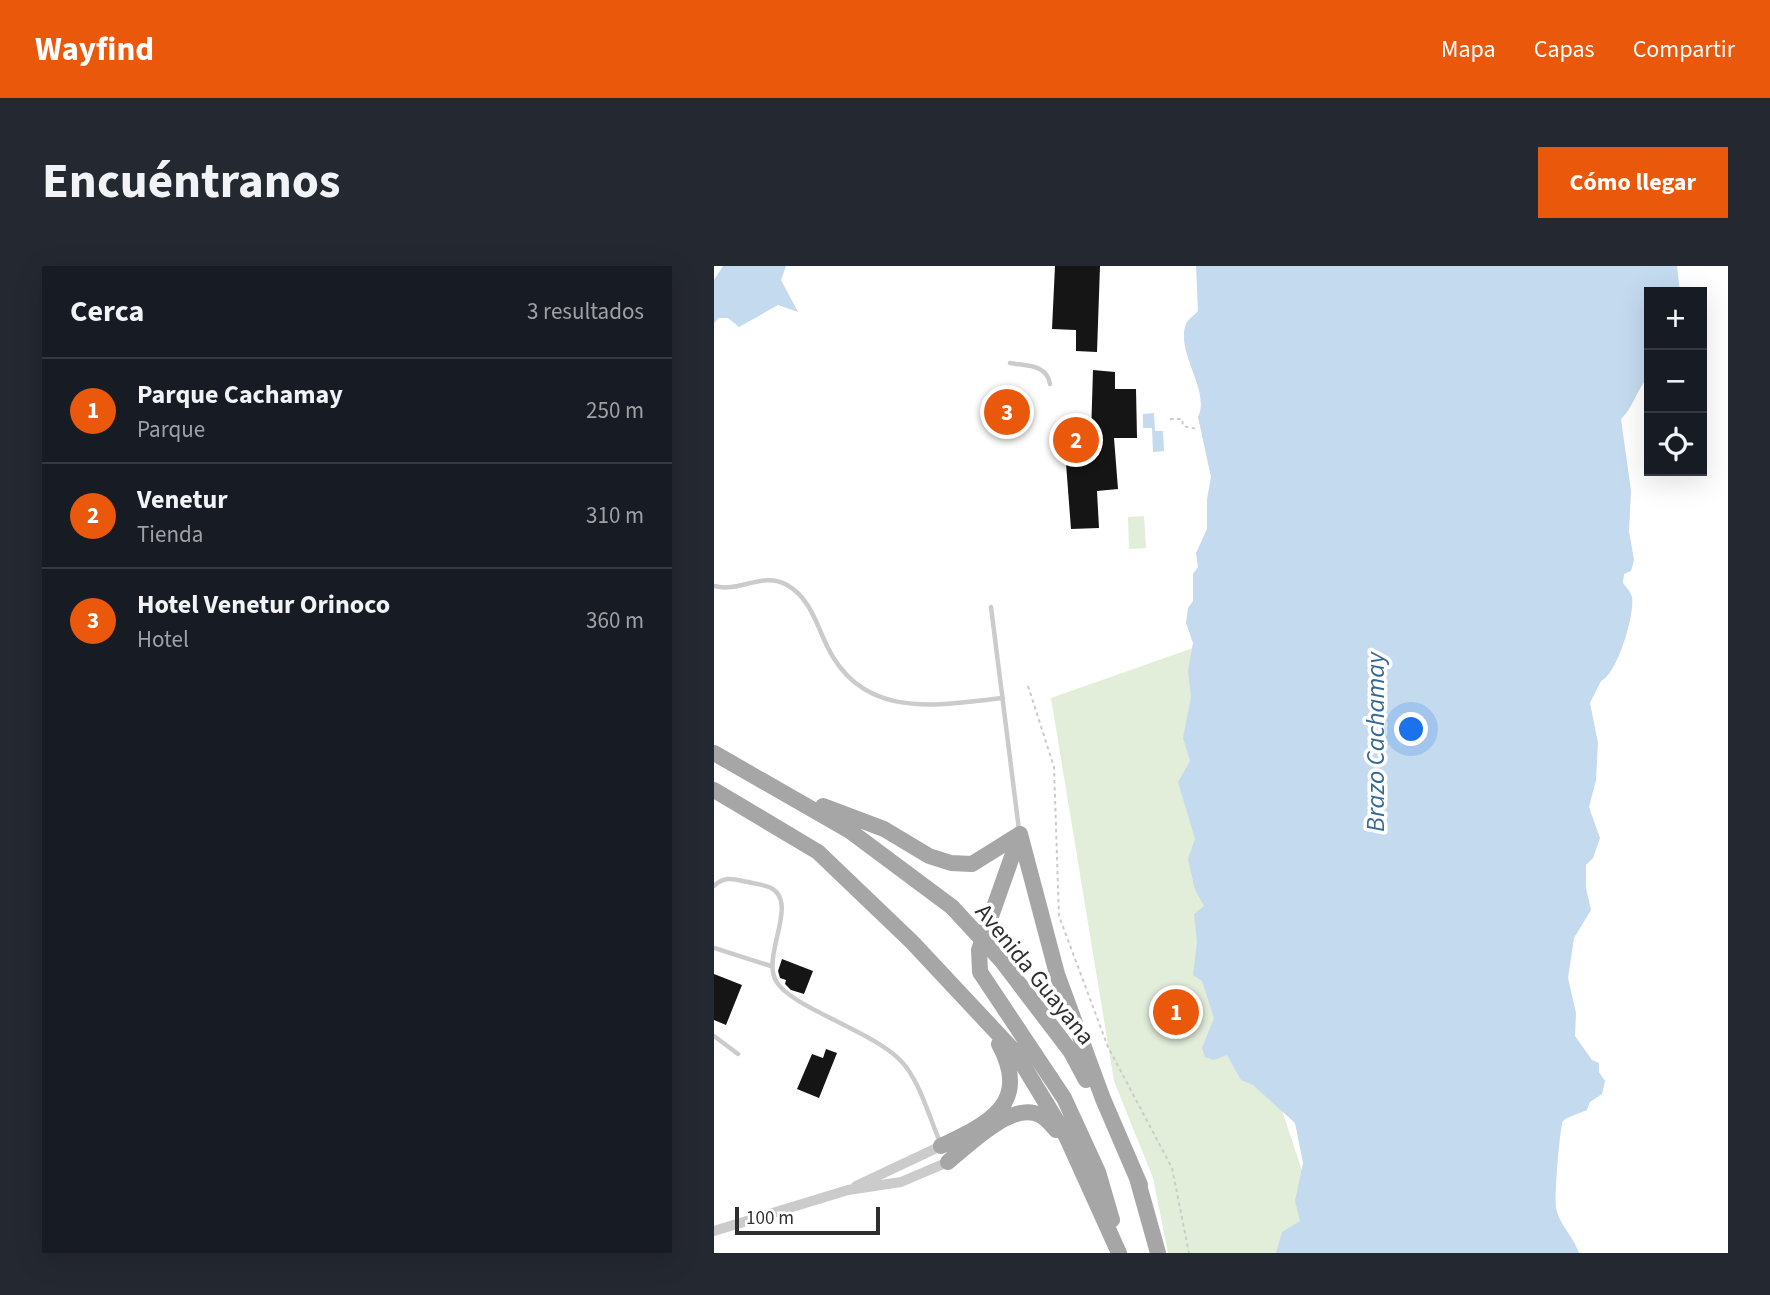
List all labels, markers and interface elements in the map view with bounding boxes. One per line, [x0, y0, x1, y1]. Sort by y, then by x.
text: Wayfind [35, 26, 154, 73]
text: Mapa [1441, 32, 1496, 67]
text: Capas [1534, 32, 1595, 67]
text: Compartir [1633, 32, 1735, 67]
text: Encuéntranos [42, 147, 340, 217]
button: Cómo llegar [1538, 147, 1728, 218]
map controls [1644, 287, 1707, 476]
button: + [1644, 287, 1707, 350]
text: Cerca [70, 290, 144, 333]
text: 3 resultados [527, 295, 644, 328]
button: − [1644, 350, 1707, 413]
text: Parque Cachamay [137, 376, 343, 413]
pin: 3 [984, 386, 1030, 438]
text: 1 [87, 394, 99, 427]
text: 250 m [586, 394, 644, 427]
text: Parque [137, 413, 205, 446]
button: locate [1644, 413, 1707, 476]
pin: 2 [1053, 414, 1099, 466]
text: Venetur [137, 481, 228, 518]
text: 2 [87, 499, 99, 532]
text: 310 m [586, 499, 644, 532]
text: Tienda [137, 518, 203, 551]
text: Hotel Venetur Orinoco [137, 586, 390, 623]
text: 3 [87, 604, 99, 637]
text: 360 m [586, 604, 644, 637]
text: Hotel [137, 623, 189, 656]
water label: Brazo Cachamay [1357, 651, 1394, 832]
your location [1394, 712, 1428, 746]
street label: Avenida Guayana [967, 896, 1103, 1053]
pin: 1 [1153, 986, 1199, 1038]
scale bar [735, 1204, 880, 1236]
text: 100 m [746, 1205, 794, 1232]

